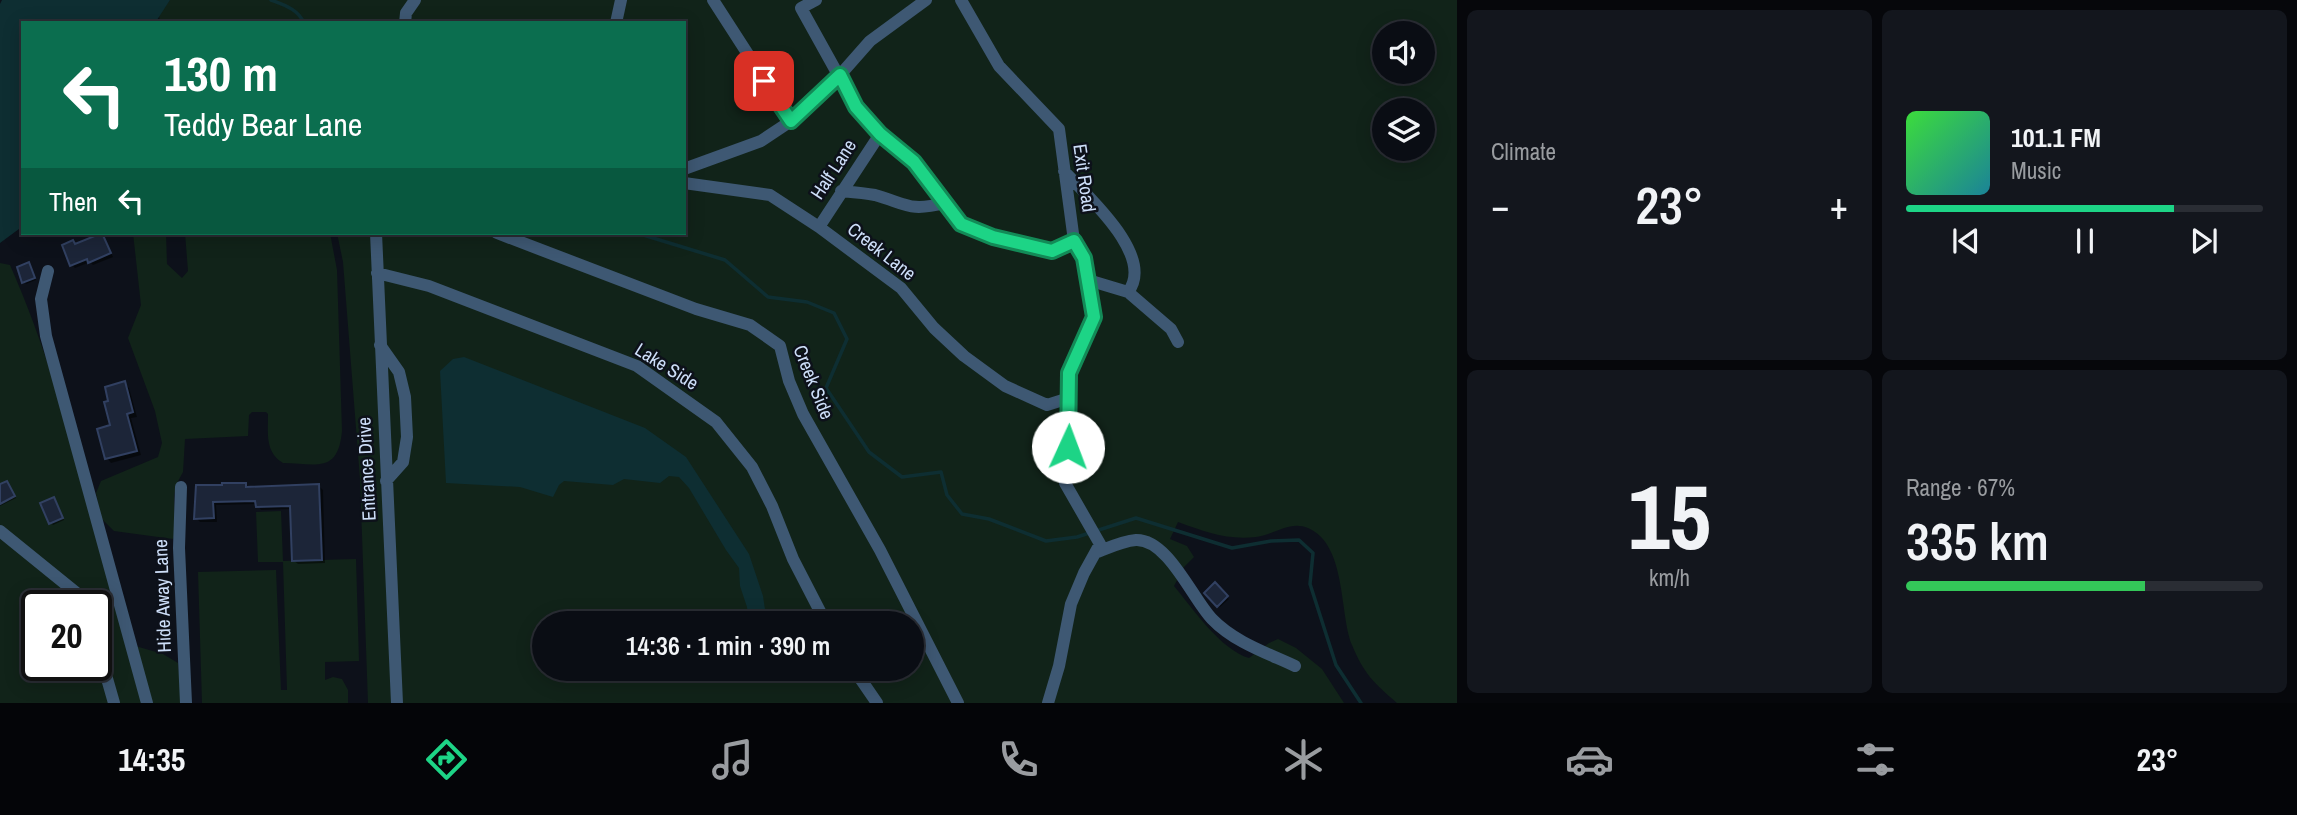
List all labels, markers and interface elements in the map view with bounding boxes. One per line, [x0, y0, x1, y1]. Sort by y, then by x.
map controls [1372, 21, 1435, 161]
button: sound [1372, 21, 1435, 84]
text: 130 m [164, 40, 278, 106]
icon: left [49, 49, 140, 140]
pin [734, 51, 794, 111]
icon: arrive [745, 62, 783, 100]
button: layers [1372, 98, 1435, 161]
text: Teddy Bear Lane [164, 103, 362, 146]
text: 101.1 FM [2011, 120, 2101, 155]
street label: Half Lane [804, 134, 862, 204]
text: Climate [1491, 136, 1556, 167]
street label: Exit Road [1067, 142, 1103, 214]
text: Music [2011, 155, 2061, 186]
text: 23° [1635, 170, 1704, 240]
text: − [1491, 180, 1509, 231]
text: + [1830, 180, 1848, 231]
icon: left [112, 182, 150, 220]
text: Then [49, 184, 98, 219]
street label: Creek Lane [842, 216, 922, 286]
icon: previous [1947, 222, 1985, 260]
icon: pause [2066, 222, 2104, 260]
icon: next [2185, 222, 2223, 260]
street label: Lake Side [630, 336, 704, 396]
street label: Creek Side [787, 341, 841, 423]
position arrow [1031, 410, 1105, 484]
street label: Entrance Drive [350, 416, 382, 522]
text: 15 [1628, 455, 1711, 577]
text: Range · 67% [1906, 472, 2015, 503]
text: 335 km [1906, 506, 2049, 576]
street label: Hide Away Lane [147, 539, 177, 653]
text: km/h [1649, 562, 1690, 593]
speed limit sign: 20 [21, 590, 112, 681]
text: 14:36 · 1 min · 390 m [626, 628, 830, 663]
icon: directions [422, 735, 471, 784]
icon: music [708, 735, 757, 784]
icon: phone [994, 735, 1043, 784]
icon: climate [1279, 735, 1328, 784]
icon: car [1565, 735, 1614, 784]
icon: filters [1851, 735, 1900, 784]
text: 14:35 [118, 738, 185, 781]
text: 23° [2137, 738, 2179, 781]

